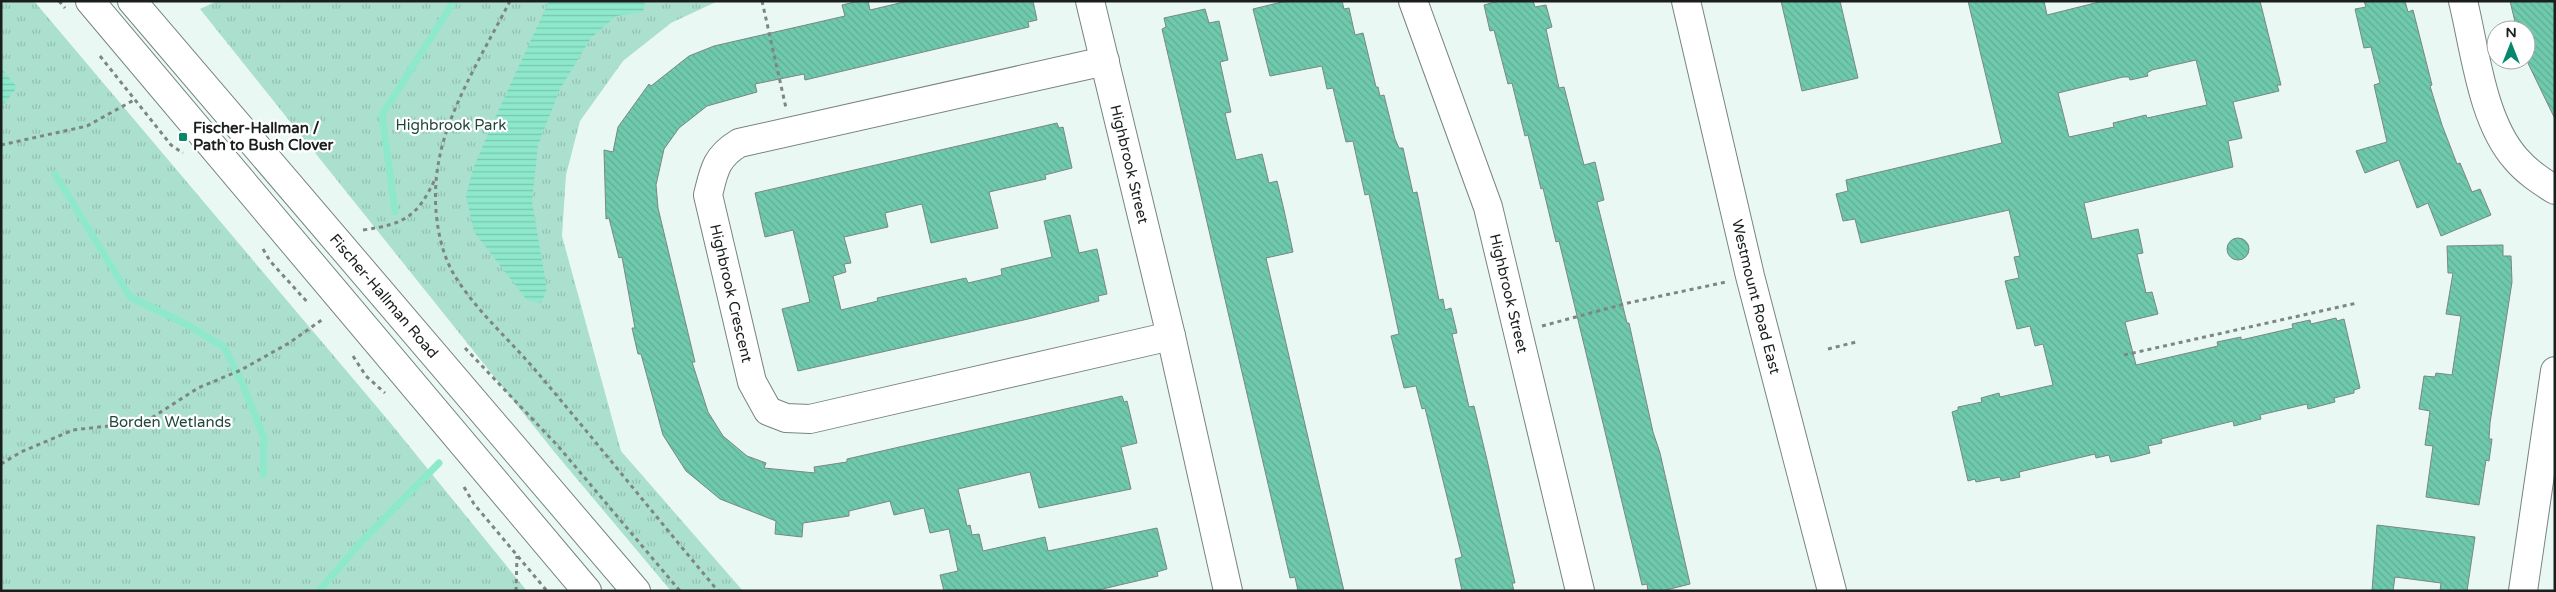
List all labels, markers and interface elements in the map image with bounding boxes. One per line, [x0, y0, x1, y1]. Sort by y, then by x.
north arrow [2486, 20, 2536, 70]
text: N [2505, 24, 2517, 41]
street label: Highbrook Street [1106, 103, 1153, 226]
park label: Highbrook Park [396, 116, 506, 134]
place label: Fischer-Hallman / Path to Bush Clover [193, 119, 334, 154]
marker: Fischer-Hallman / Path to Bush Clover [177, 131, 189, 143]
street label: Westmount Road East [1728, 218, 1784, 376]
street label: Highbrook Crescent [706, 222, 756, 365]
street label: Fischer-Hallman Road [326, 230, 442, 362]
street label: Highbrook Street [1486, 232, 1532, 355]
park label: Borden Wetlands [109, 413, 231, 431]

